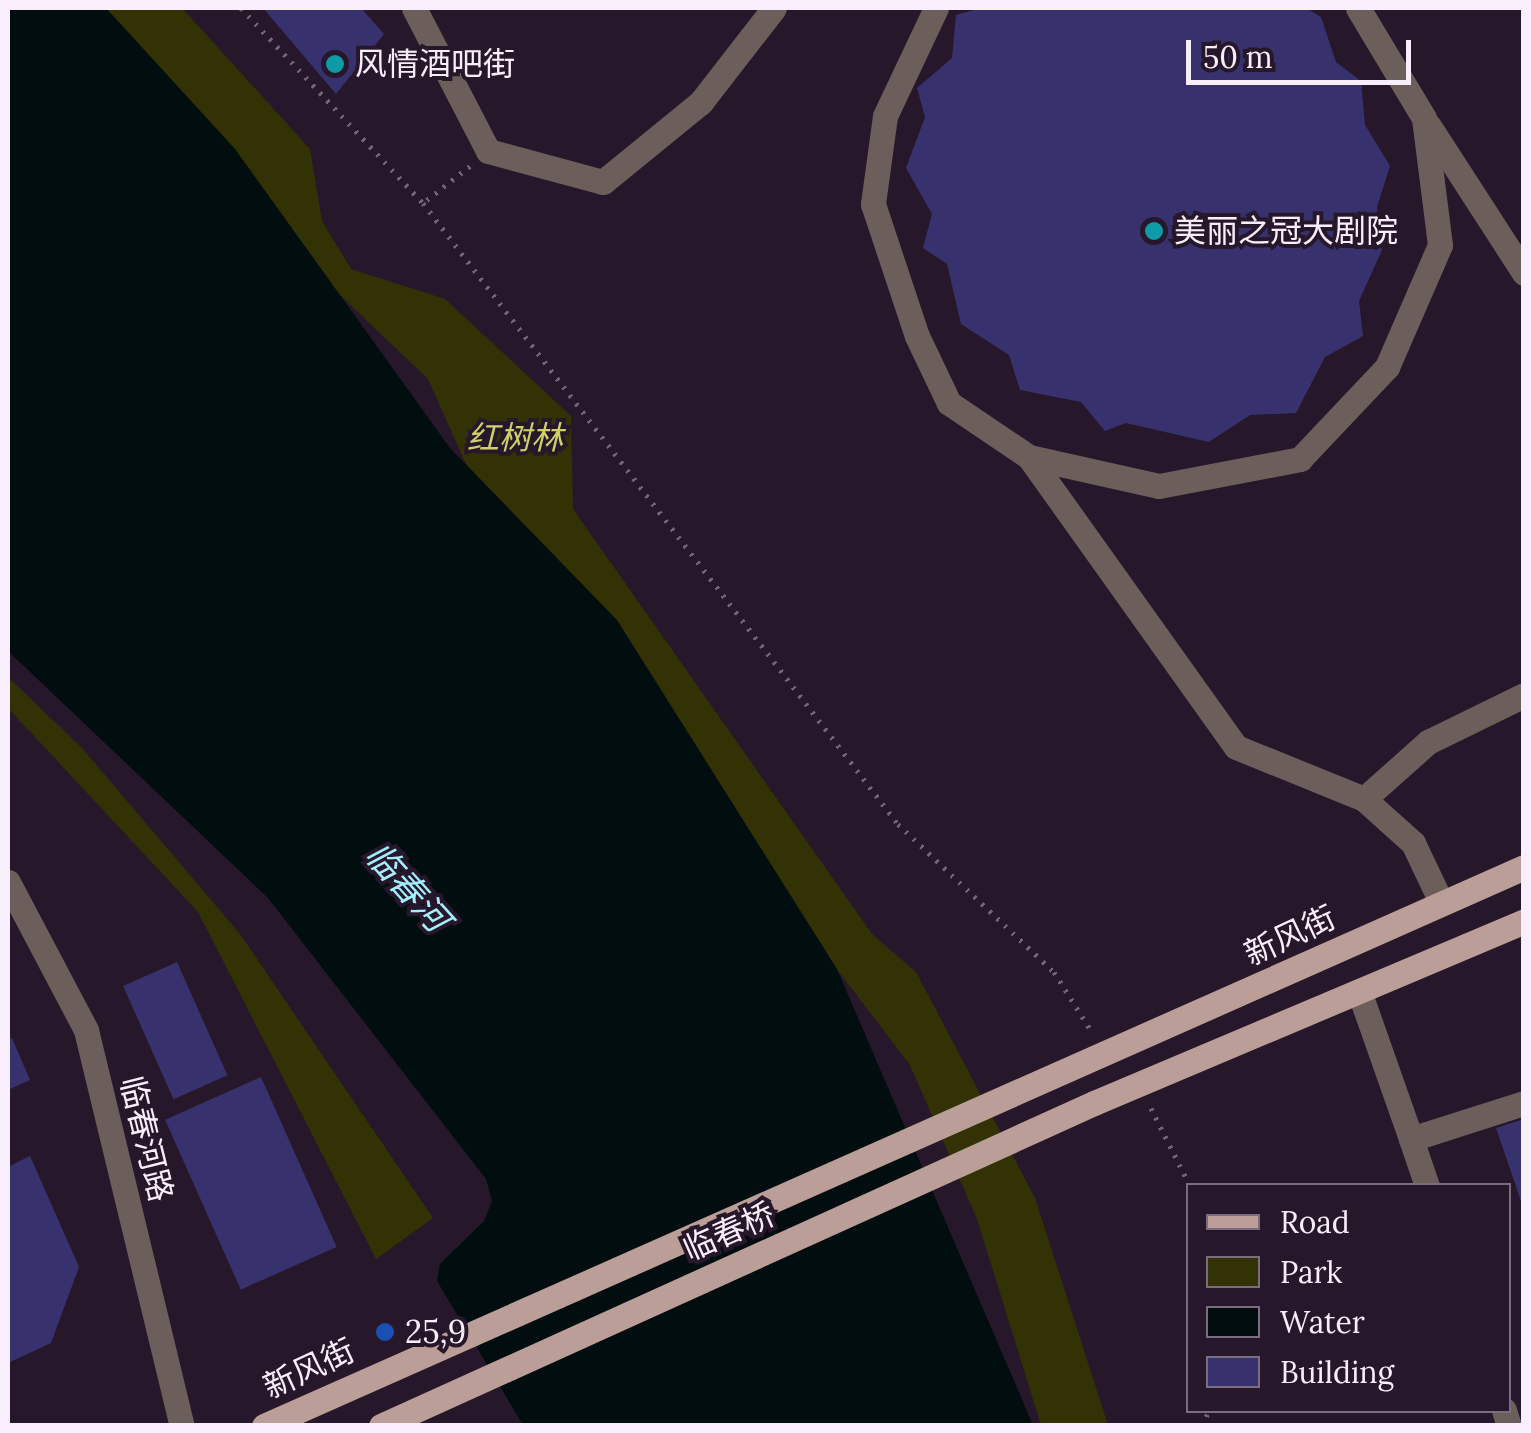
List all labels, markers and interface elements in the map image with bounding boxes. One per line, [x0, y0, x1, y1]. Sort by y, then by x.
scale bar [1191, 20, 1416, 82]
text: 50 m [1203, 38, 1273, 76]
place label: 风情酒吧街 [355, 45, 515, 83]
marker: 风情酒吧街 [324, 53, 346, 75]
place label: 美丽之冠大剧院 [1174, 212, 1398, 250]
marker: 美丽之冠大剧院 [1143, 220, 1165, 242]
park label: 红树林 [467, 419, 563, 457]
water label: 临春河 [356, 834, 458, 940]
street label: 新风街 [1238, 898, 1342, 974]
street label: 临春河路 [112, 1072, 180, 1206]
legend [1186, 1183, 1511, 1413]
street label: 临春桥 [677, 1195, 781, 1269]
text: Road [1280, 1203, 1350, 1241]
text: Park [1280, 1253, 1342, 1291]
text: Water [1280, 1303, 1365, 1341]
place label: 25,9 [405, 1313, 466, 1351]
marker: 25,9 [374, 1321, 396, 1343]
street label: 新风街 [257, 1331, 361, 1407]
text: Building [1280, 1353, 1394, 1391]

